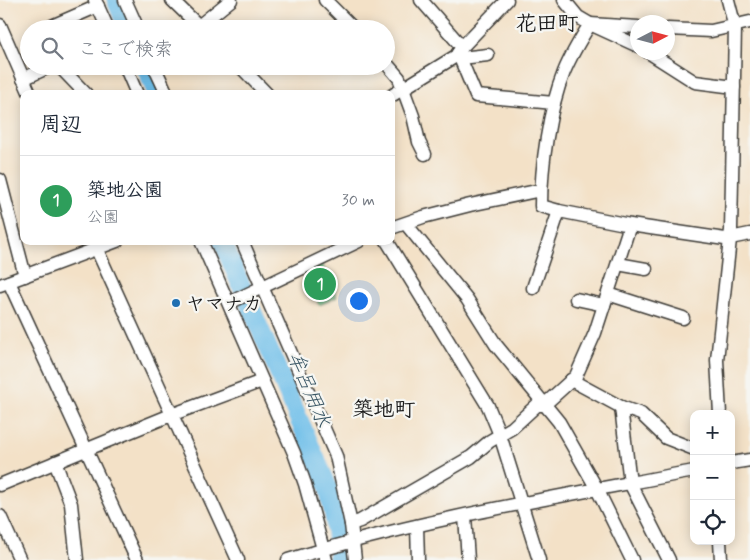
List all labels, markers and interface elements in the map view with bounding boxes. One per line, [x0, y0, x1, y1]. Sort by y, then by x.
district label: 花田町 [516, 10, 579, 38]
north arrow [630, 15, 675, 60]
search box [20, 20, 395, 75]
icon: search [38, 34, 66, 62]
text: ここで検索 [78, 37, 173, 62]
text: 周辺 [40, 111, 82, 139]
text: 築地公園 [87, 178, 163, 203]
text: 1 [52, 190, 60, 211]
text: 30 m [342, 190, 375, 211]
text: 公園 [87, 207, 119, 228]
pin: 1 [304, 265, 336, 303]
your location [346, 288, 372, 314]
place label: ヤマナカ [186, 292, 262, 317]
marker: ヤマナカ [170, 297, 182, 309]
water label: 牟呂用水 [281, 347, 337, 432]
district label: 築地町 [353, 396, 416, 424]
map controls [690, 410, 735, 545]
button: + [690, 410, 735, 455]
button: − [690, 455, 735, 500]
button: locate [690, 500, 735, 545]

